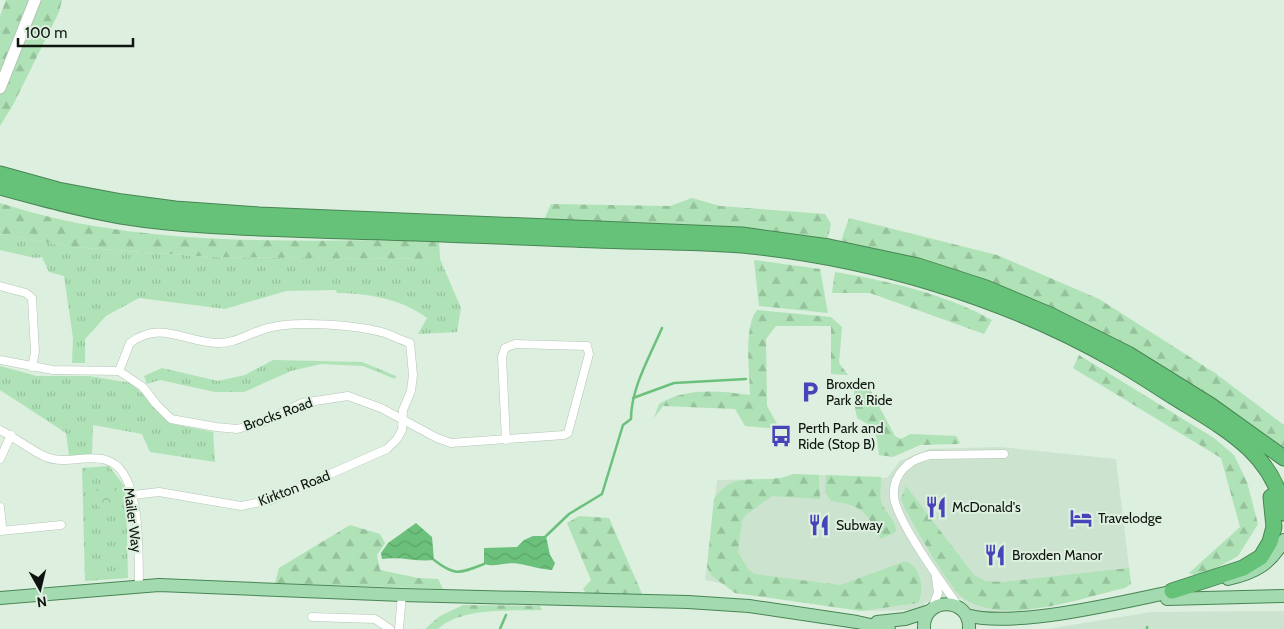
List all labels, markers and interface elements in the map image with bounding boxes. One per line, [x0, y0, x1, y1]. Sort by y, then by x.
scale bar [18, 15, 132, 47]
text: 100 m [25, 24, 67, 42]
place label: Broxden Park & Ride [826, 375, 892, 409]
parking icon: Broxden Park & Ride [797, 379, 823, 405]
street label: Brocks Road [241, 393, 315, 435]
place label: Perth Park and Ride (Stop B) [798, 419, 884, 453]
bus stop icon: Perth Park and Ride (Stop B) [768, 423, 794, 449]
street label: Kirkton Road [255, 466, 333, 510]
street label: Mailer Way [120, 487, 146, 553]
restaurant icon: McDonald's [923, 494, 949, 520]
place label: McDonald's [952, 498, 1021, 516]
hotel icon: Travelodge [1068, 505, 1094, 531]
place label: Travelodge [1098, 509, 1162, 527]
restaurant icon: Subway [806, 512, 832, 538]
place label: Subway [836, 516, 883, 534]
restaurant icon: Broxden Manor [982, 542, 1008, 568]
place label: Broxden Manor [1012, 546, 1103, 564]
north arrow [15, 564, 65, 614]
text: N [36, 592, 48, 611]

